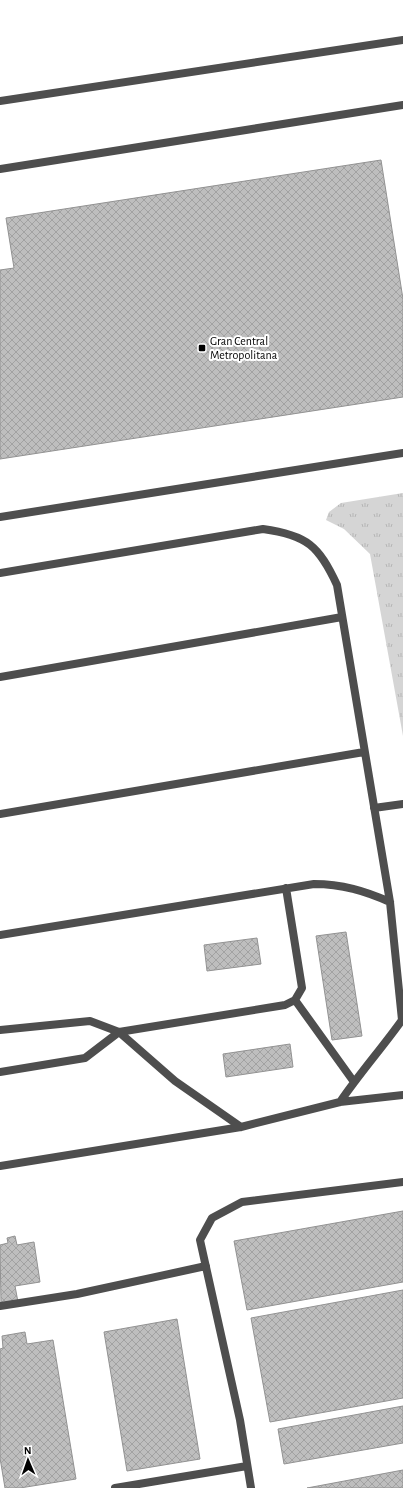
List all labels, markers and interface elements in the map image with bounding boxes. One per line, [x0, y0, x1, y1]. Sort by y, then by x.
place label: Gran Central Metropolitana [210, 335, 278, 361]
marker: Gran Central Metropolitana [197, 343, 207, 353]
north arrow [8, 1440, 48, 1480]
text: N [24, 1445, 32, 1456]

